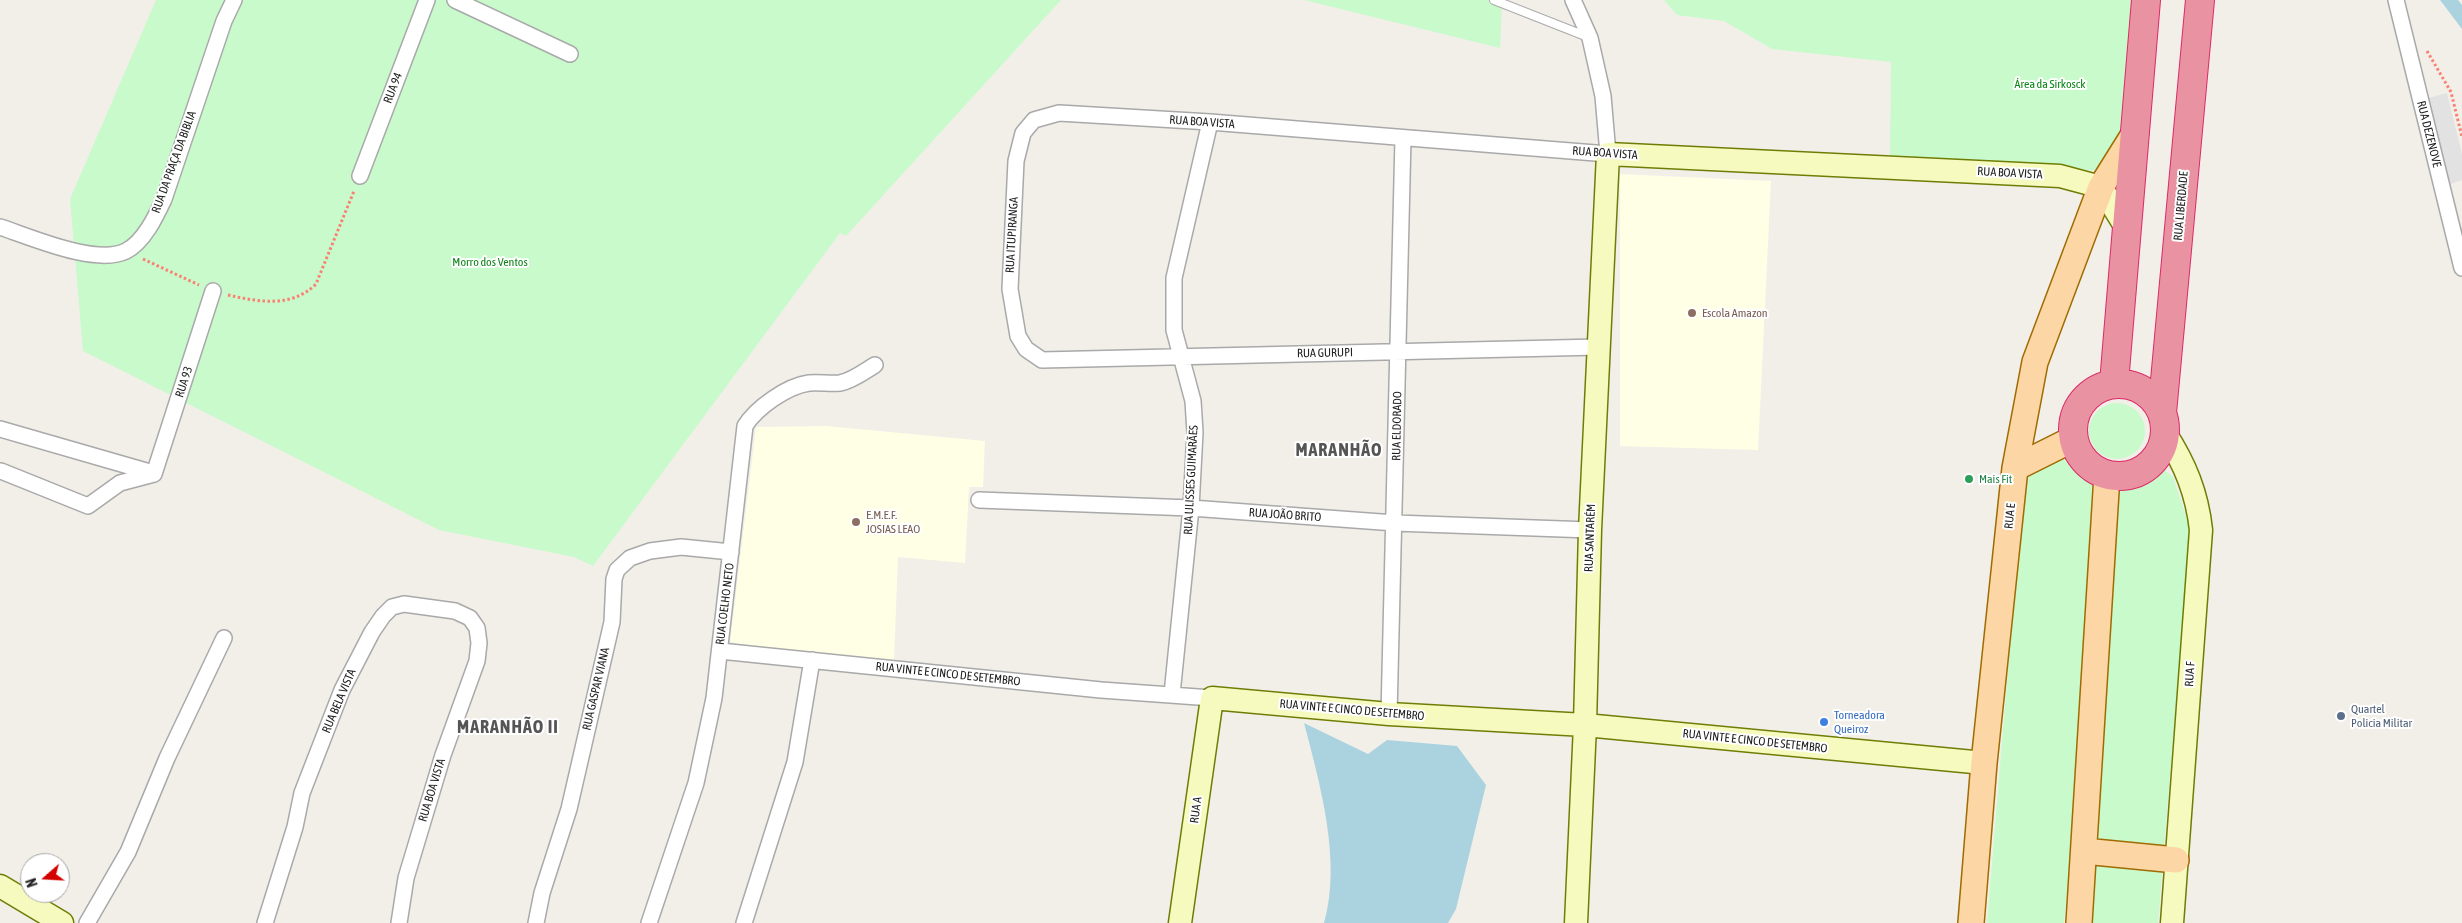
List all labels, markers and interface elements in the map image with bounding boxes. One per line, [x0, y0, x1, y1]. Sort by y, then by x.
street label: RUA 94 [381, 71, 405, 105]
park label: Área da Sirkosck [2015, 77, 2085, 91]
street label: RUA DEZENOVE [2414, 99, 2444, 169]
street label: RUA DA PRAÇA DA BIBLIA [149, 109, 199, 215]
street label: RUA BOA VISTA [1169, 113, 1235, 131]
street label: RUA BOA VISTA [1572, 144, 1638, 162]
street label: RUA BOA VISTA [1977, 164, 2043, 182]
street label: RUA LIBERDADE [2171, 171, 2191, 241]
street label: RUA ITUPIRANGA [1003, 197, 1021, 273]
park label: Morro dos Ventos [452, 255, 528, 269]
place label: Escola Amazon [1702, 306, 1768, 320]
marker: Escola Amazon [1686, 307, 1698, 319]
street label: RUA GURUPI [1297, 345, 1353, 361]
street label: RUA 93 [172, 365, 196, 399]
street label: RUA ELDORADO [1389, 391, 1405, 461]
street label: RUA ULISSES GUIMARÃES [1181, 425, 1201, 535]
district label: MARANHÃO [1294, 439, 1384, 461]
place label: Mais Fit [1979, 472, 2012, 486]
marker: Mais Fit [1963, 473, 1975, 485]
street label: RUA E [2001, 502, 2019, 530]
street label: RUA SANTARÉM [1582, 504, 1598, 572]
street label: RUA JOÃO BRITO [1248, 505, 1322, 525]
place label: E.M.E.F. JOSIAS LEAO [866, 508, 920, 536]
marker: E.M.E.F. JOSIAS LEAO [850, 516, 862, 528]
street label: RUA COELHO NETO [713, 562, 737, 646]
street label: RUA GASPAR VIANA [579, 646, 613, 732]
street label: RUA VINTE E CINCO DE SETEMBRO [875, 659, 1021, 689]
street label: RUA F [2182, 661, 2198, 687]
street label: RUA BELA VISTA [319, 667, 359, 735]
street label: RUA VINTE E CINCO DE SETEMBRO [1279, 696, 1425, 724]
place label: Quartel Policia Militar [2351, 702, 2412, 730]
place label: Torneadora Queiroz [1834, 708, 1885, 736]
marker: Quartel Policia Militar [2335, 710, 2347, 722]
district label: MARANHÃO II [456, 716, 560, 738]
marker: Torneadora Queiroz [1818, 716, 1830, 728]
street label: RUA VINTE E CINCO DE SETEMBRO [1682, 726, 1828, 756]
street label: RUA BOA VISTA [416, 757, 448, 823]
street label: RUA A [1187, 796, 1205, 824]
north arrow [20, 853, 70, 903]
text: N [23, 876, 41, 889]

